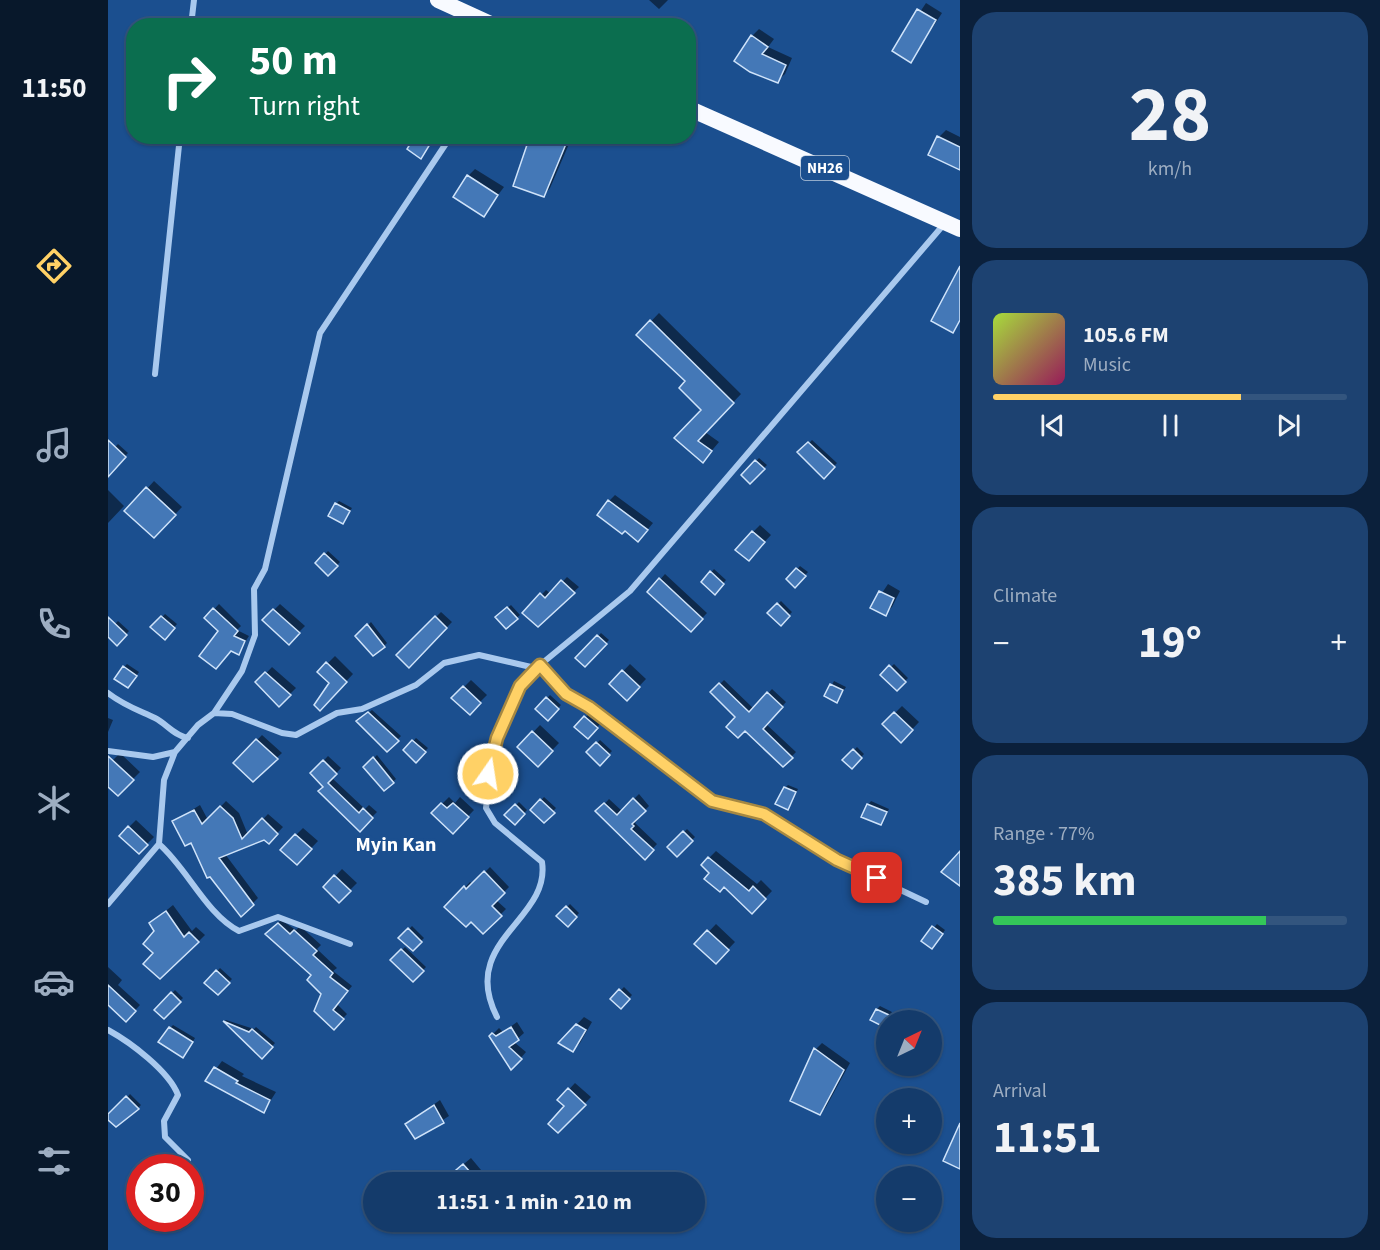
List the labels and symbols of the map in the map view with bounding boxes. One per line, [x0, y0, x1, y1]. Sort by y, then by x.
road number: NH26 [801, 156, 849, 180]
position arrow [456, 742, 520, 806]
district label: Myin Kan [356, 831, 436, 859]
pin [851, 852, 902, 903]
north arrow [876, 1010, 942, 1076]
speed limit sign: 30 [126, 1154, 204, 1232]

